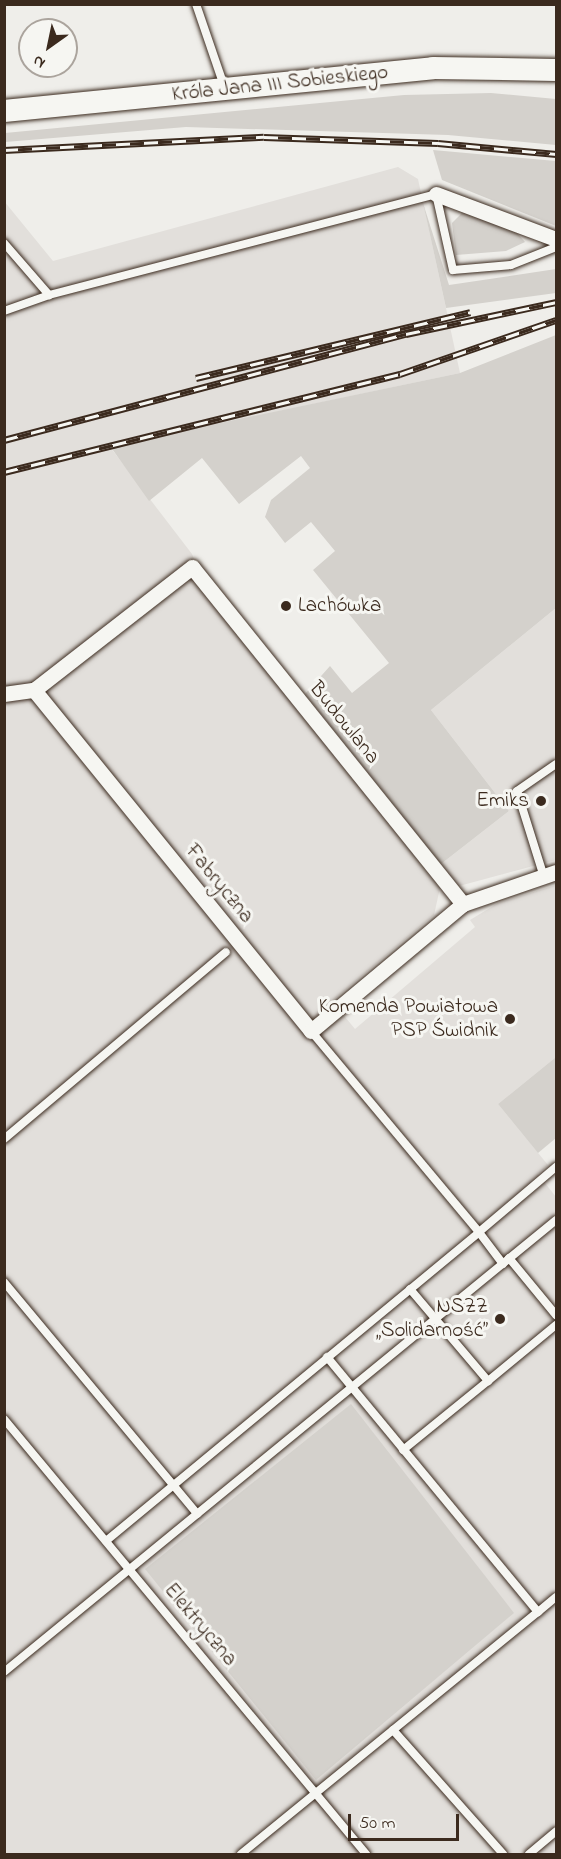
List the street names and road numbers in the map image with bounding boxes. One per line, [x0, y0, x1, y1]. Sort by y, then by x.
street label: Króla Jana III Sobieskiego [171, 60, 389, 108]
street label: Budowlana [303, 677, 385, 769]
street label: Fabryczna [179, 839, 259, 929]
street label: Elektryczna [158, 1578, 242, 1672]

